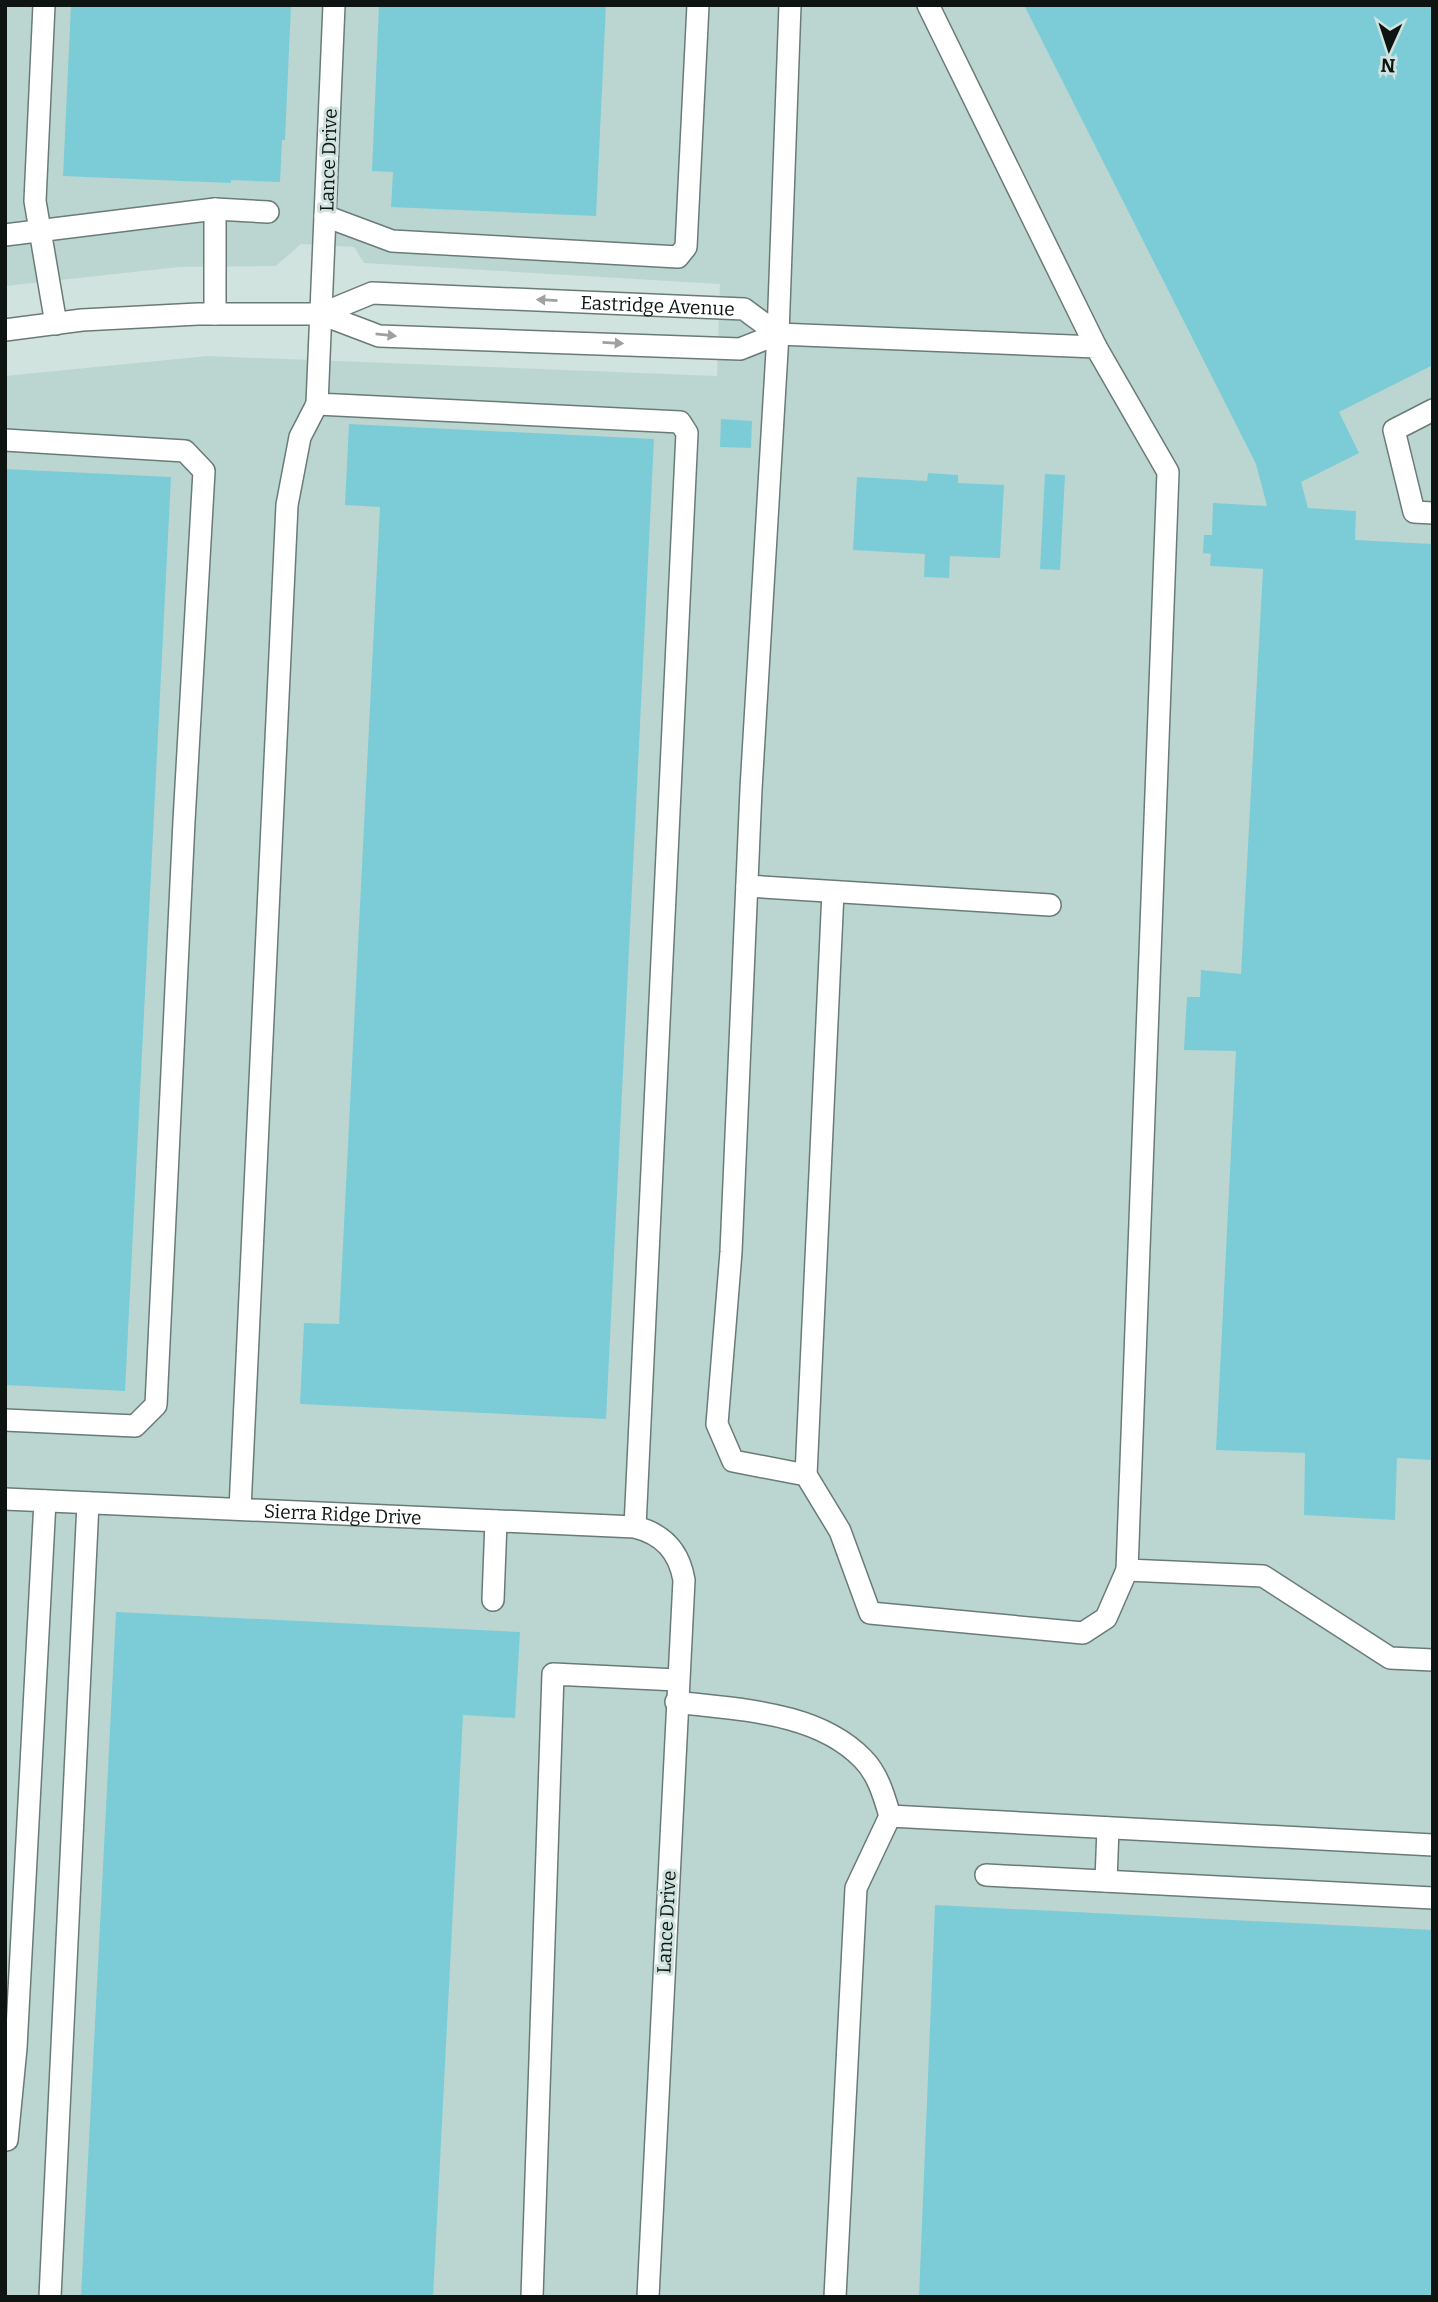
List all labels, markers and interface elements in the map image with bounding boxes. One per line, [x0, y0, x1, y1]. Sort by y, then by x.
north arrow [1354, 14, 1424, 84]
text: N [1380, 54, 1396, 77]
street label: Lance Drive [315, 108, 342, 212]
street label: Eastridge Avenue [580, 291, 735, 321]
one-way arrow [536, 295, 558, 306]
one-way arrow [375, 330, 397, 341]
one-way arrow [602, 338, 624, 349]
street label: Sierra Ridge Drive [263, 1500, 422, 1529]
street label: Lance Drive [652, 1870, 681, 1974]

